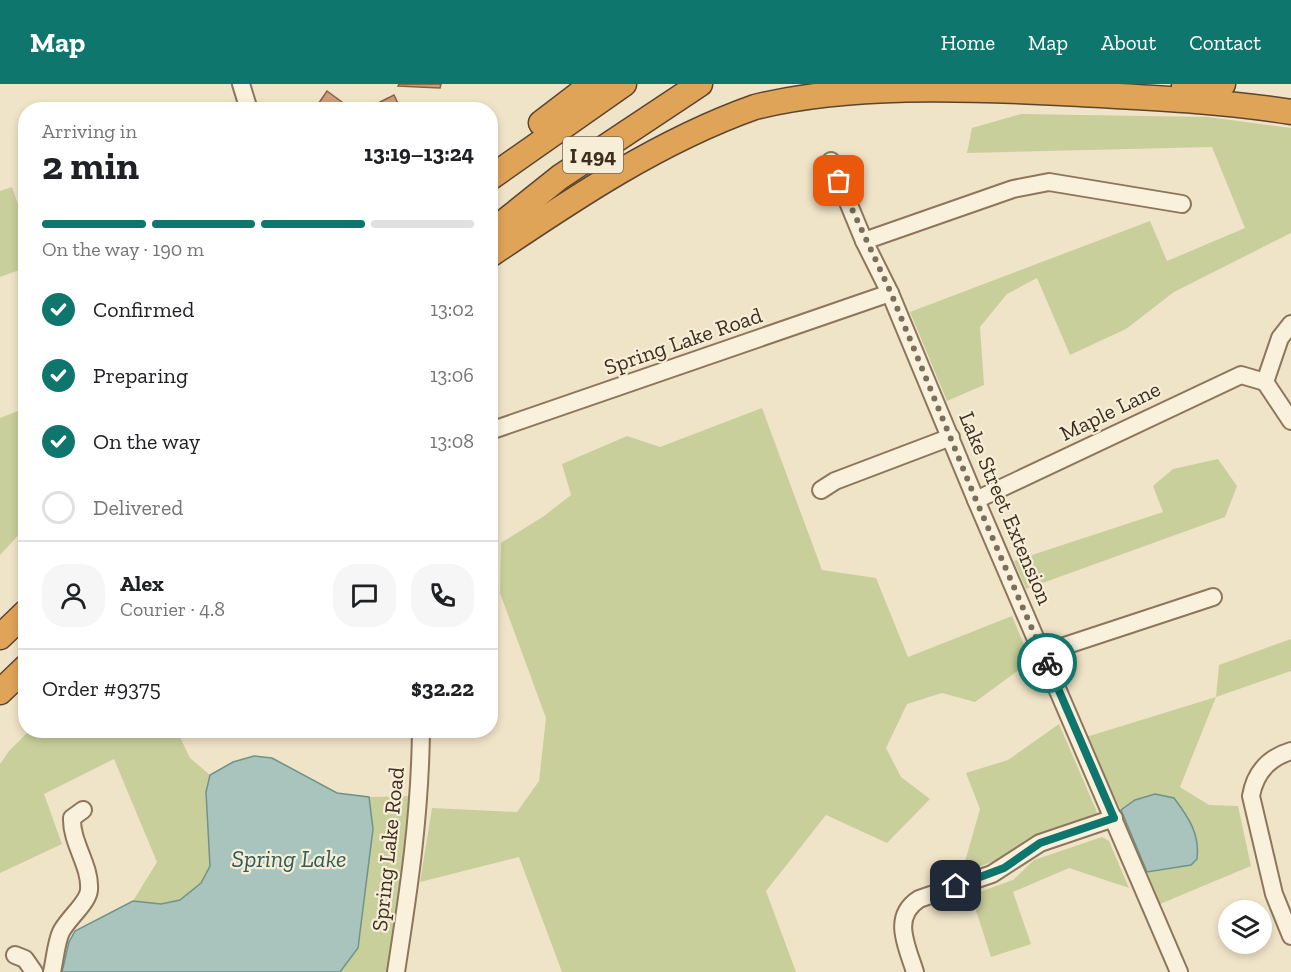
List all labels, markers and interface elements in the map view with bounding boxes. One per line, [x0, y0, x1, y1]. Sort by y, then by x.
text: Map [30, 26, 85, 59]
text: Home [941, 30, 995, 55]
text: Map [1028, 30, 1068, 55]
text: About [1101, 30, 1156, 55]
text: Contact [1189, 30, 1261, 55]
text: Arriving in [42, 119, 137, 143]
road number: I 494 [563, 137, 623, 173]
text: 13:19–13:24 [364, 140, 474, 167]
text: 2 min [42, 142, 139, 189]
pin [813, 155, 864, 206]
icon: bag [822, 164, 855, 197]
text: On the way · 190 m [42, 237, 204, 261]
icon: check [42, 293, 75, 326]
text: Confirmed [93, 296, 194, 323]
text: 13:02 [430, 297, 474, 321]
street label: Spring Lake Road [601, 301, 765, 381]
icon: check [42, 359, 75, 392]
text: Preparing [93, 362, 188, 389]
text: 13:06 [430, 363, 474, 387]
street label: Maple Lane [1055, 375, 1165, 447]
street label: Lake Street Extension [953, 407, 1059, 609]
icon: check [42, 425, 75, 458]
text: On the way [93, 428, 200, 455]
text: 13:08 [430, 429, 474, 453]
text: Delivered [93, 494, 183, 521]
button: person [42, 564, 105, 627]
button: chat [333, 564, 396, 627]
button: phone [411, 564, 474, 627]
text: Alex [120, 570, 164, 597]
text: Courier · 4.8 [120, 597, 225, 621]
courier [1017, 633, 1077, 693]
icon: bike [1031, 647, 1064, 680]
text: Order #9375 [42, 675, 161, 702]
text: $32.22 [411, 675, 474, 702]
street label: Spring Lake Road [366, 765, 410, 933]
water label: Spring Lake [231, 844, 347, 873]
pin [930, 860, 981, 911]
icon: home [939, 869, 972, 902]
map controls [1218, 900, 1272, 954]
button: layers [1218, 900, 1272, 954]

